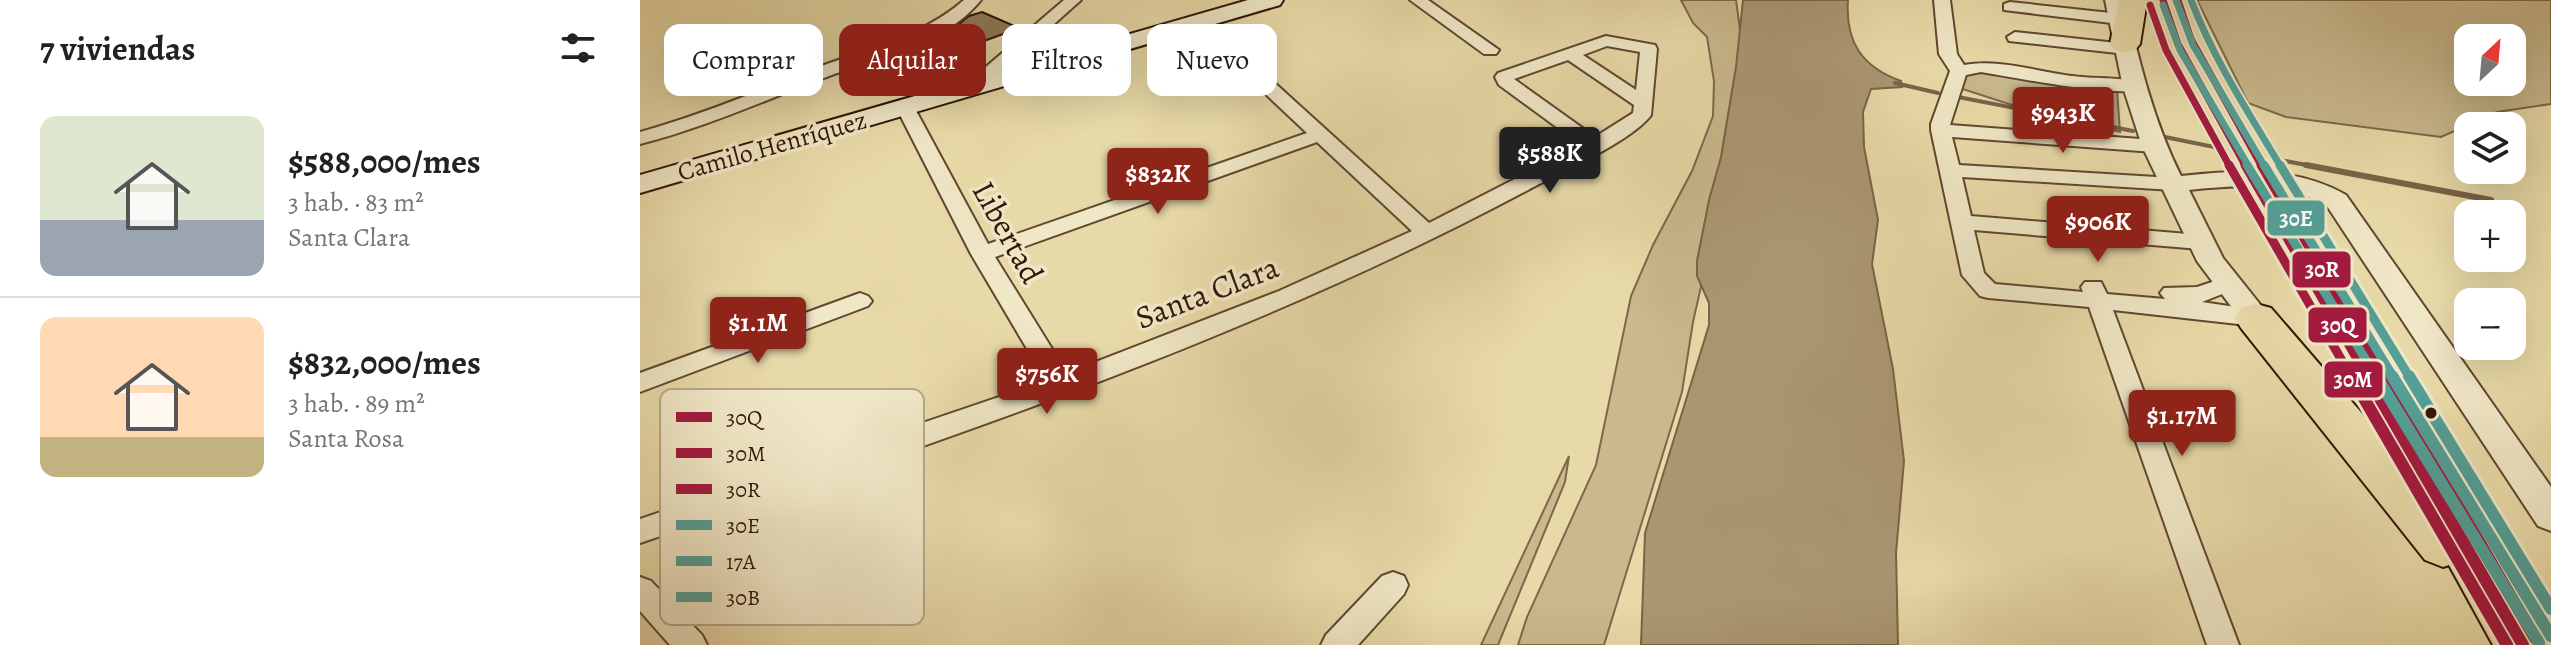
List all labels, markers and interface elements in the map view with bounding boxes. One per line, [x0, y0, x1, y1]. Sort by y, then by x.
chip: Comprar [664, 24, 823, 96]
chip: Alquilar [839, 24, 986, 96]
chip: Filtros [1002, 24, 1131, 96]
chip: Nuevo [1147, 24, 1277, 96]
north arrow [2454, 24, 2526, 96]
map controls [2454, 24, 2526, 360]
text: 7 viviendas [40, 25, 195, 72]
icon: filters [556, 26, 600, 70]
pin: $943K [2007, 87, 2119, 155]
text: $943K [2031, 95, 2095, 130]
street label: Camilo Henríquez [673, 102, 871, 190]
button: layers [2454, 112, 2526, 184]
pin: $588K [1494, 127, 1606, 195]
text: $588K [1517, 135, 1583, 170]
text: $588,000/mes [288, 138, 481, 185]
icon: home [104, 148, 200, 244]
pin: $832K [1102, 148, 1214, 216]
text: $832K [1125, 156, 1191, 191]
street label: Libertad [962, 173, 1054, 292]
text: 3 hab. · 83 m² [288, 185, 424, 220]
pin: $906K [2042, 196, 2154, 264]
line badge: 30E [2266, 199, 2326, 237]
button: + [2454, 200, 2526, 272]
text: $906K [2065, 204, 2131, 239]
text: 30E [2279, 204, 2313, 234]
text: Santa Clara [288, 220, 410, 255]
street label: Santa Clara [1129, 245, 1285, 339]
line badge: 30R [2291, 250, 2352, 289]
text: 30R [2305, 255, 2340, 285]
button: − [2454, 288, 2526, 360]
pin: $1.1M [702, 297, 814, 365]
text: $1.1M [728, 305, 788, 340]
line badge: 30Q [2307, 306, 2368, 344]
text: 30Q [2320, 311, 2359, 341]
text: $832,000/mes [288, 339, 481, 386]
pin: $756K [991, 348, 1103, 416]
icon: home [104, 349, 200, 445]
text: $756K [1015, 356, 1079, 391]
line badge: 30M [2323, 360, 2384, 399]
text: 30M [2333, 365, 2373, 395]
text: 3 hab. · 89 m² [288, 386, 425, 421]
legend [660, 389, 924, 625]
pin: $1.17M [2117, 390, 2247, 458]
text: $1.17M [2147, 398, 2217, 433]
text: 30Q [726, 403, 765, 433]
unlabelled marker [2423, 405, 2439, 421]
text: Santa Rosa [288, 421, 404, 456]
text: 30M [726, 439, 766, 469]
text: 30R [726, 475, 761, 505]
text: 30E [726, 511, 760, 541]
text: 17A [726, 547, 757, 577]
text: 30B [726, 583, 760, 613]

